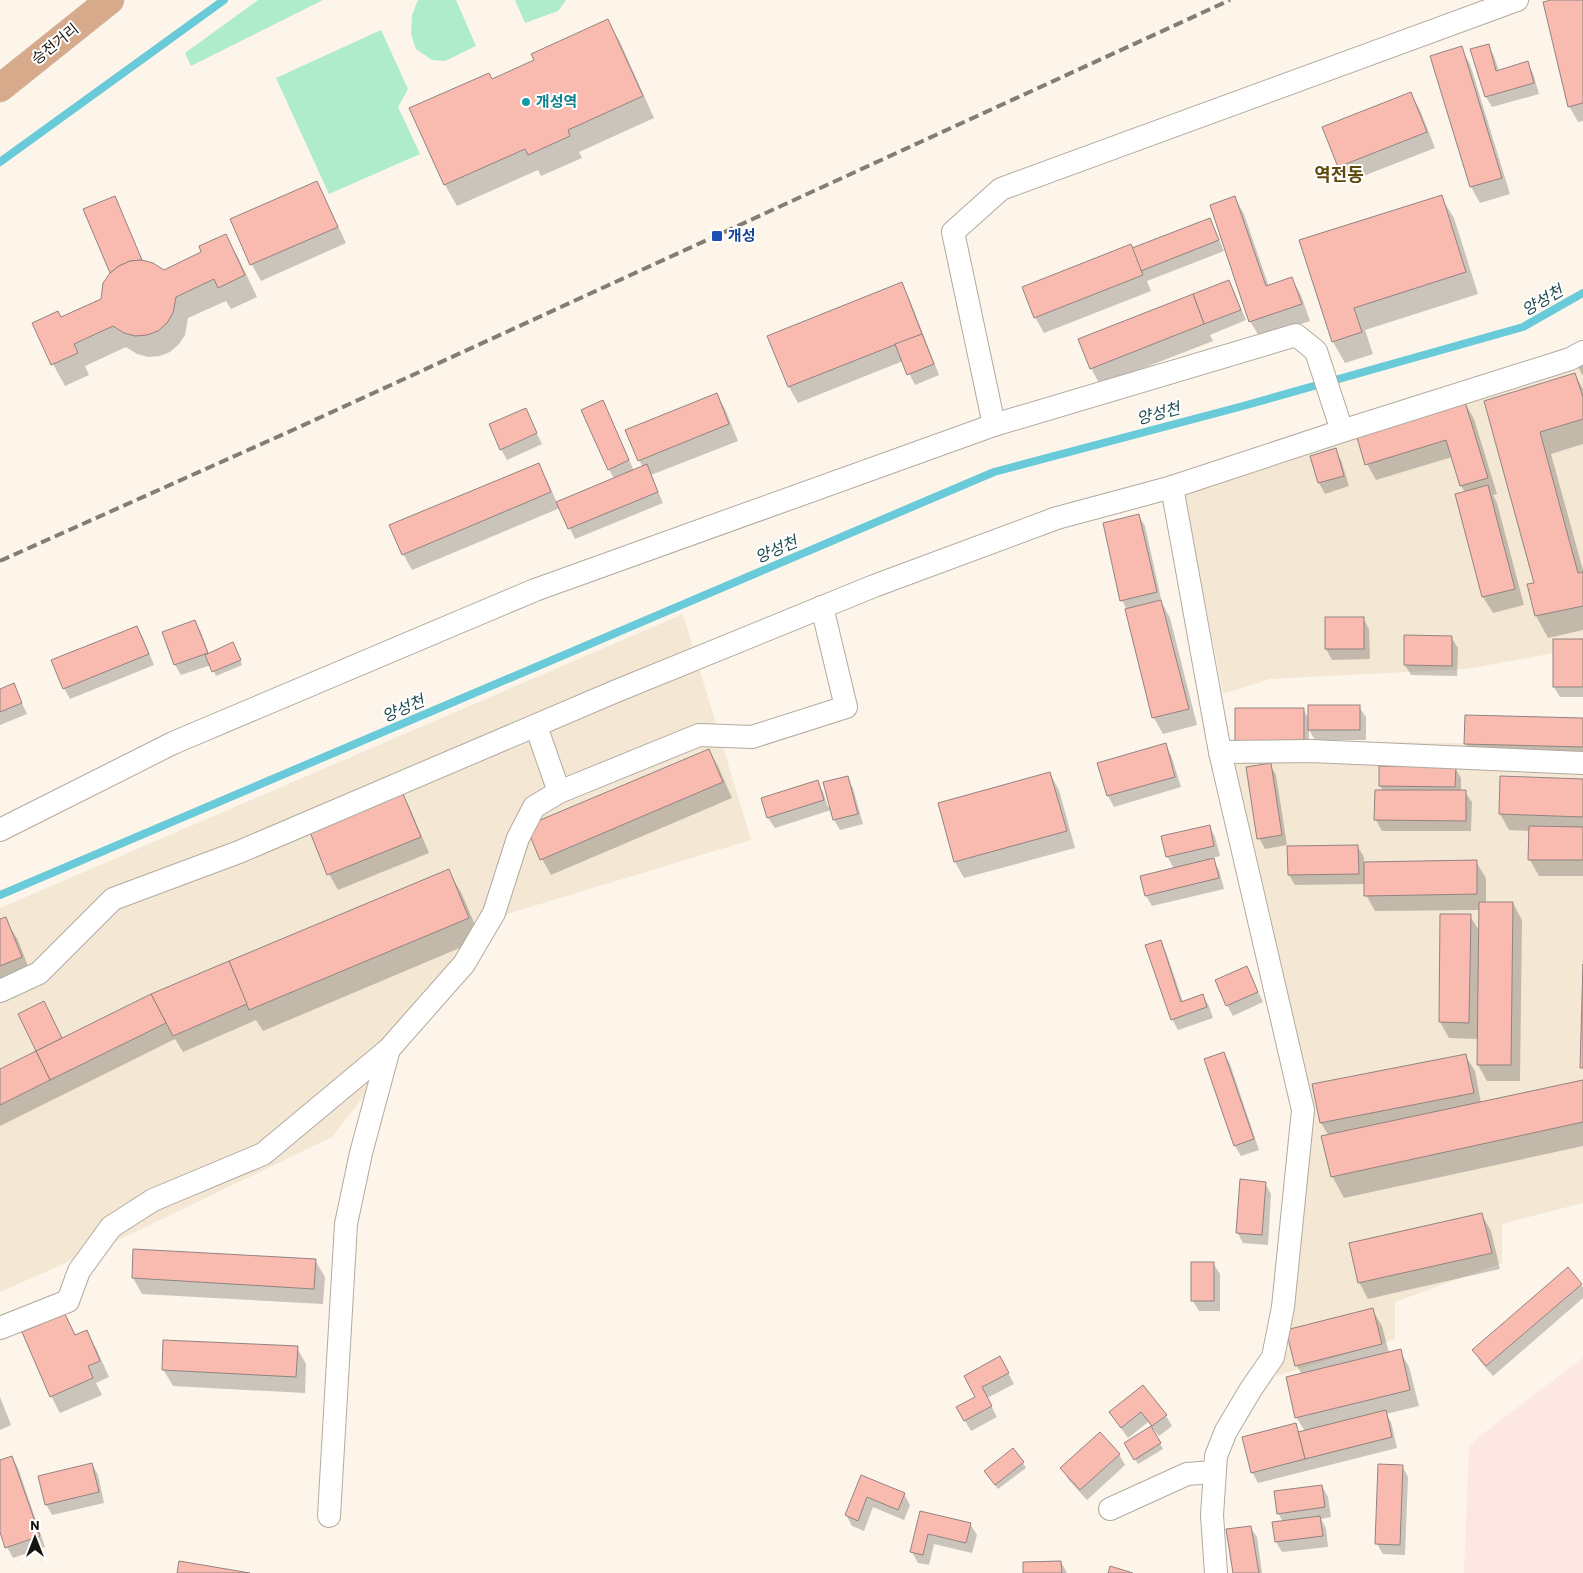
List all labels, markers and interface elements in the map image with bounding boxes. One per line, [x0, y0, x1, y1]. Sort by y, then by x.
street label: 승전거리 [27, 19, 81, 68]
place label: 개성역 [536, 92, 577, 110]
marker: 개성역 [520, 96, 532, 108]
district label: 역전동 [1314, 163, 1364, 185]
place label: 개성 [728, 226, 756, 244]
marker: 개성 [710, 229, 724, 243]
water label: 양성천 [1518, 279, 1568, 319]
water label: 양성천 [1134, 397, 1184, 427]
water label: 양성천 [752, 530, 802, 566]
water label: 양성천 [379, 689, 429, 725]
north arrow [10, 1513, 60, 1563]
text: N [30, 1516, 40, 1533]

